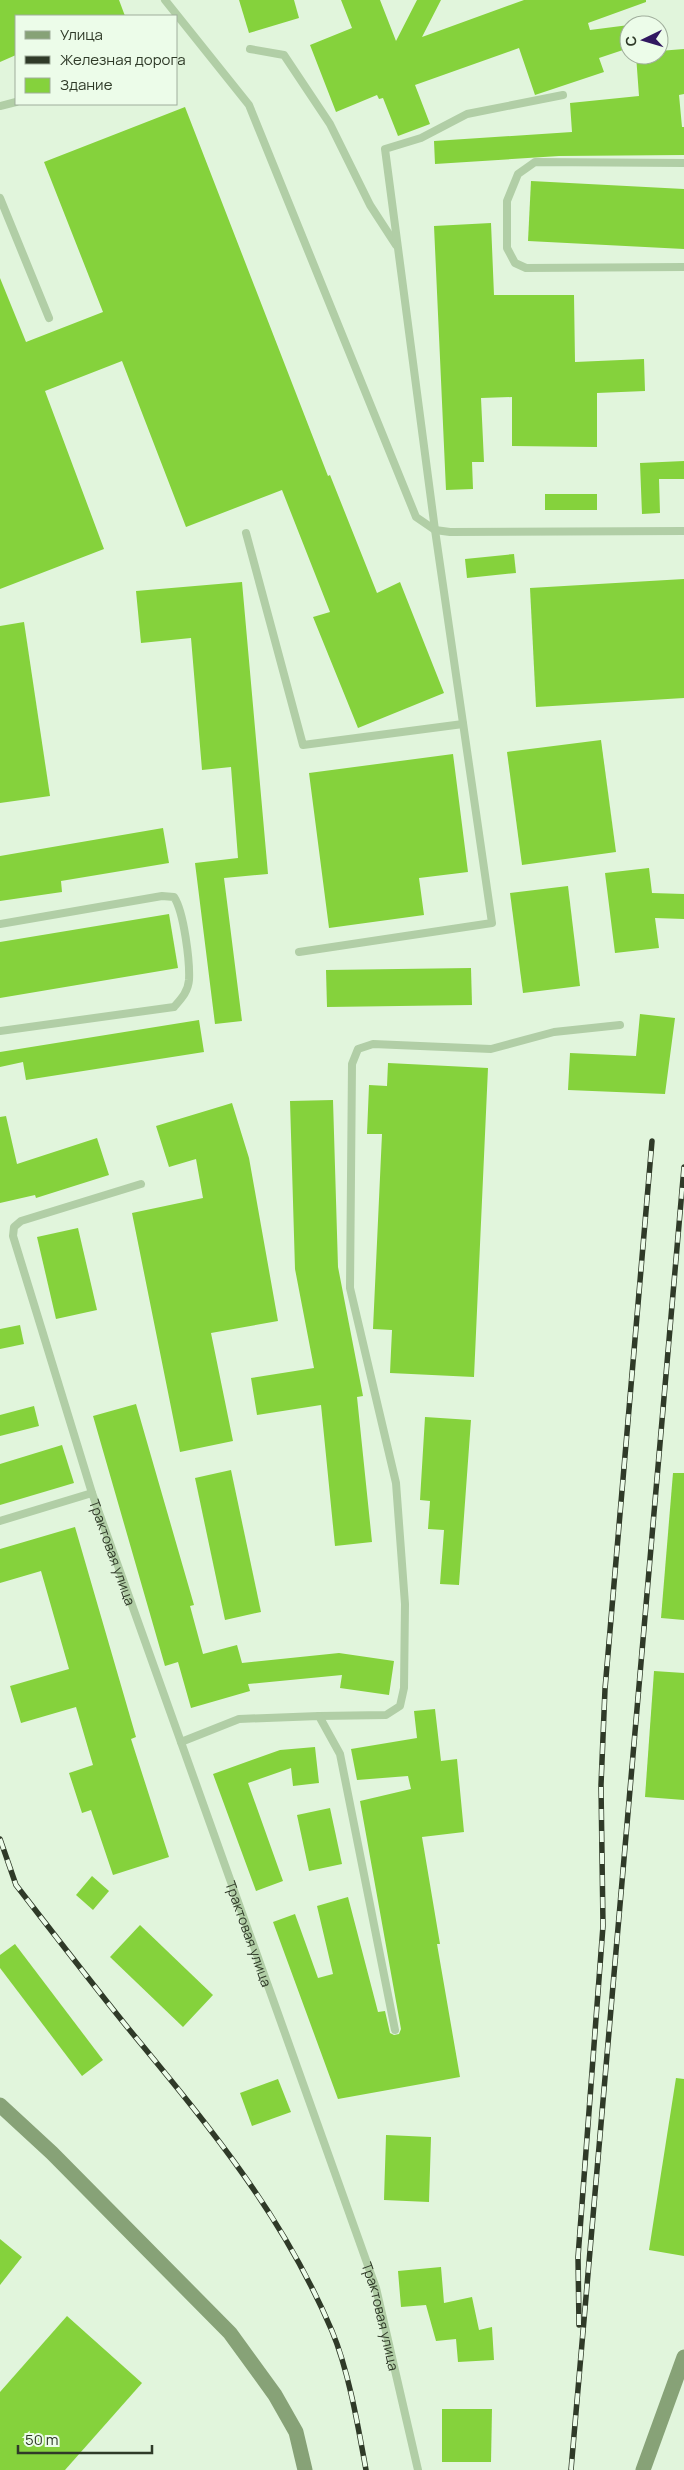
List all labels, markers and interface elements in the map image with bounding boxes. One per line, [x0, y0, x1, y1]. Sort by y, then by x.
legend [15, 15, 178, 105]
north arrow [619, 15, 669, 65]
text: Улица [60, 24, 103, 45]
text: С [621, 35, 640, 47]
text: Железная дорога [60, 49, 185, 70]
text: Здание [60, 74, 113, 95]
street label: Трактовая улица [85, 1497, 141, 1608]
street label: Трактовая улица [222, 1878, 277, 1989]
street label: Трактовая улица [358, 2259, 404, 2372]
scale bar [18, 2422, 151, 2454]
text: 50 m [25, 2429, 59, 2450]

